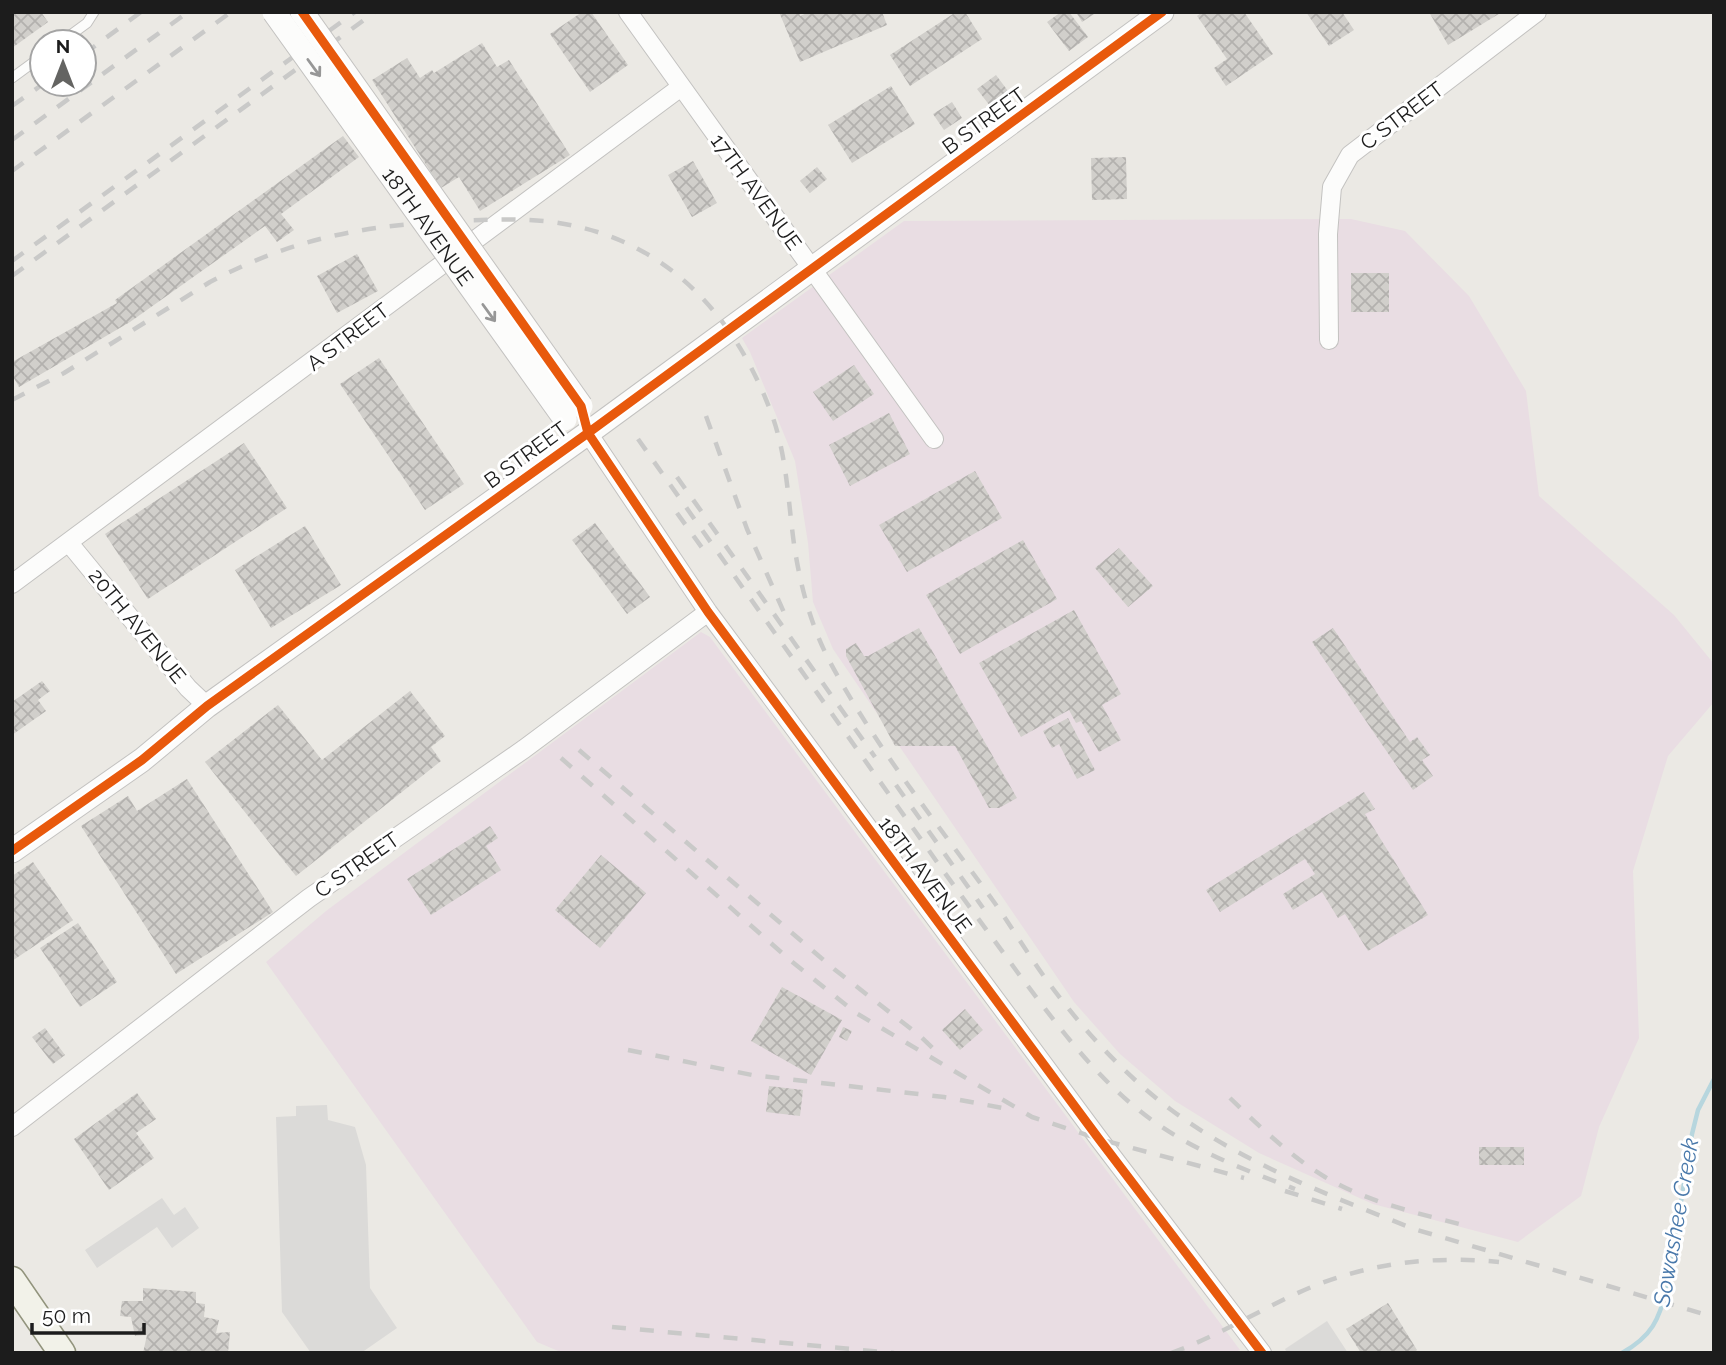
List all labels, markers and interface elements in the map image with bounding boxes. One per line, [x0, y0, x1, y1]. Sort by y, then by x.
north arrow [28, 28, 98, 98]
text: N [56, 35, 70, 57]
one-way arrow [307, 58, 321, 77]
street label: C STREET [1355, 76, 1448, 155]
street label: B STREET [937, 82, 1030, 159]
street label: 17TH AVENUE [706, 129, 807, 255]
street label: 18TH AVENUE [377, 163, 479, 290]
street label: A STREET [302, 297, 394, 376]
one-way arrow [482, 303, 496, 322]
street label: B STREET [479, 416, 572, 493]
street label: 20TH AVENUE [84, 563, 191, 688]
street label: 18TH AVENUE [874, 812, 977, 938]
street label: C STREET [310, 826, 404, 903]
water label: Sowashee Creek [1647, 1136, 1704, 1309]
scale bar [32, 1292, 144, 1336]
text: 50 m [42, 1303, 91, 1328]

